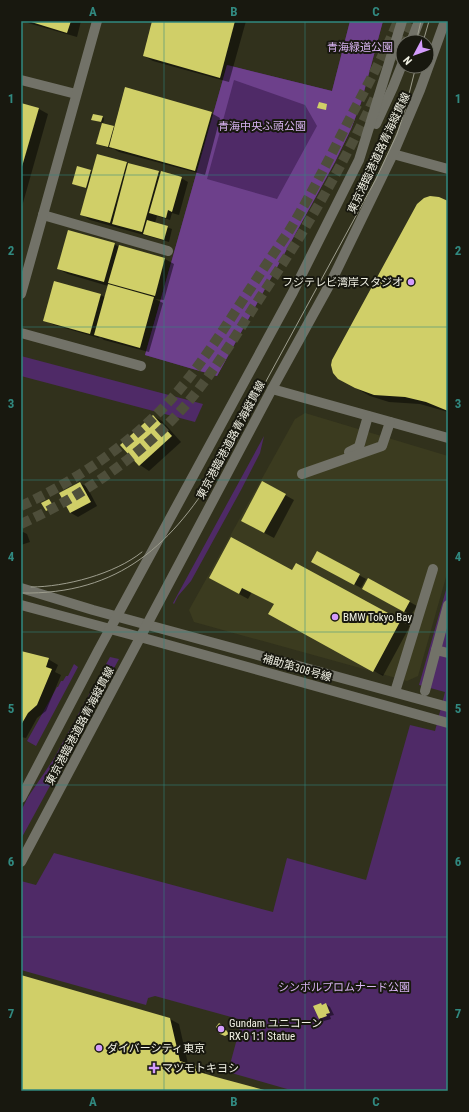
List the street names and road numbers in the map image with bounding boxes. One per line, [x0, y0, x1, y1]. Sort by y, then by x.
street label: 東京港臨港道路青海縦貫線 [345, 90, 413, 216]
street label: 東京港臨港道路青海縦貫線 [194, 379, 268, 501]
street label: 補助第308号線 [261, 652, 333, 684]
street label: 東京港臨港道路青海縦貫線 [43, 665, 117, 787]

